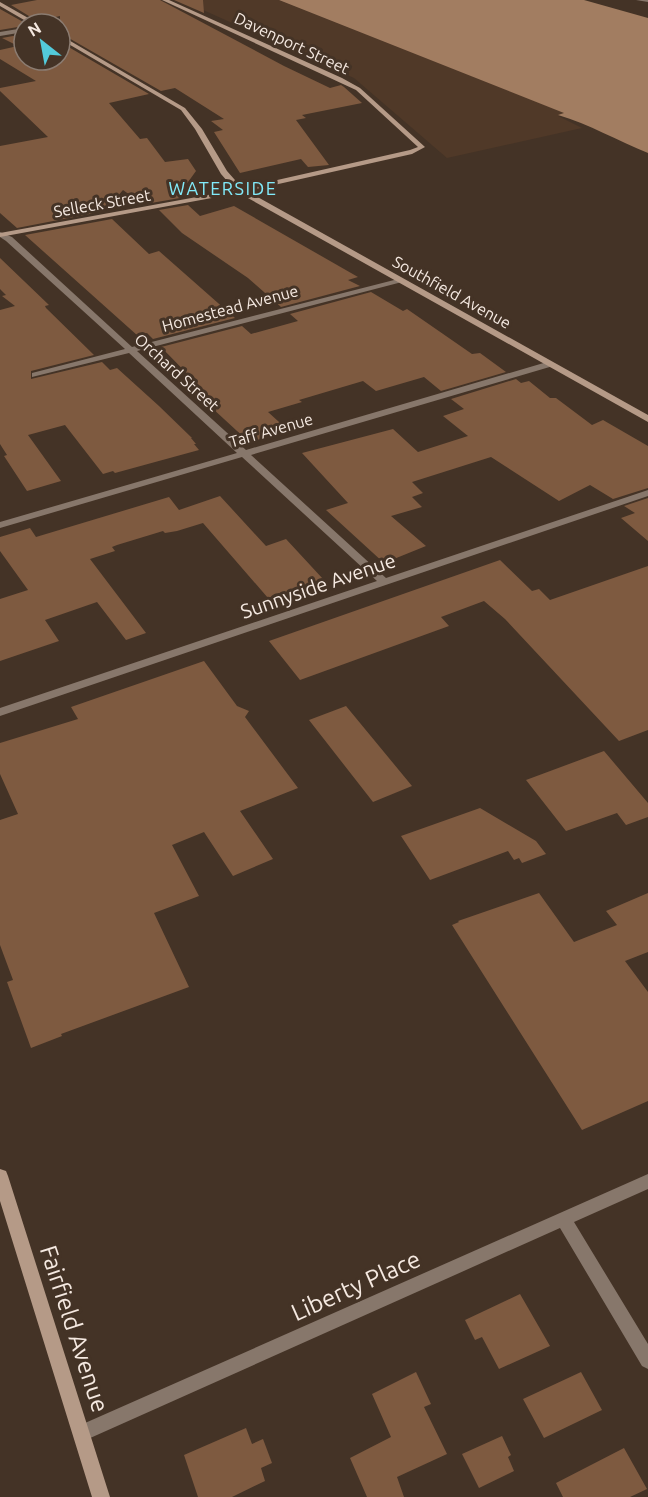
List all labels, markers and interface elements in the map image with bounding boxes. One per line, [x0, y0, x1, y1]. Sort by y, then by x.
street label: Davenport Street [232, 9, 353, 78]
north arrow [12, 12, 72, 72]
text: N [25, 18, 44, 40]
district label: WATERSIDE [169, 178, 277, 198]
street label: Selleck Street [52, 185, 153, 220]
street label: Southfield Avenue [390, 252, 514, 332]
street label: Homestead Avenue [160, 281, 300, 335]
street label: Orchard Street [131, 330, 223, 415]
street label: Taff Avenue [227, 409, 315, 451]
street label: Sunnyside Avenue [237, 548, 398, 623]
street label: Fairfield Avenue [35, 1242, 114, 1416]
street label: Liberty Place [287, 1245, 424, 1326]

